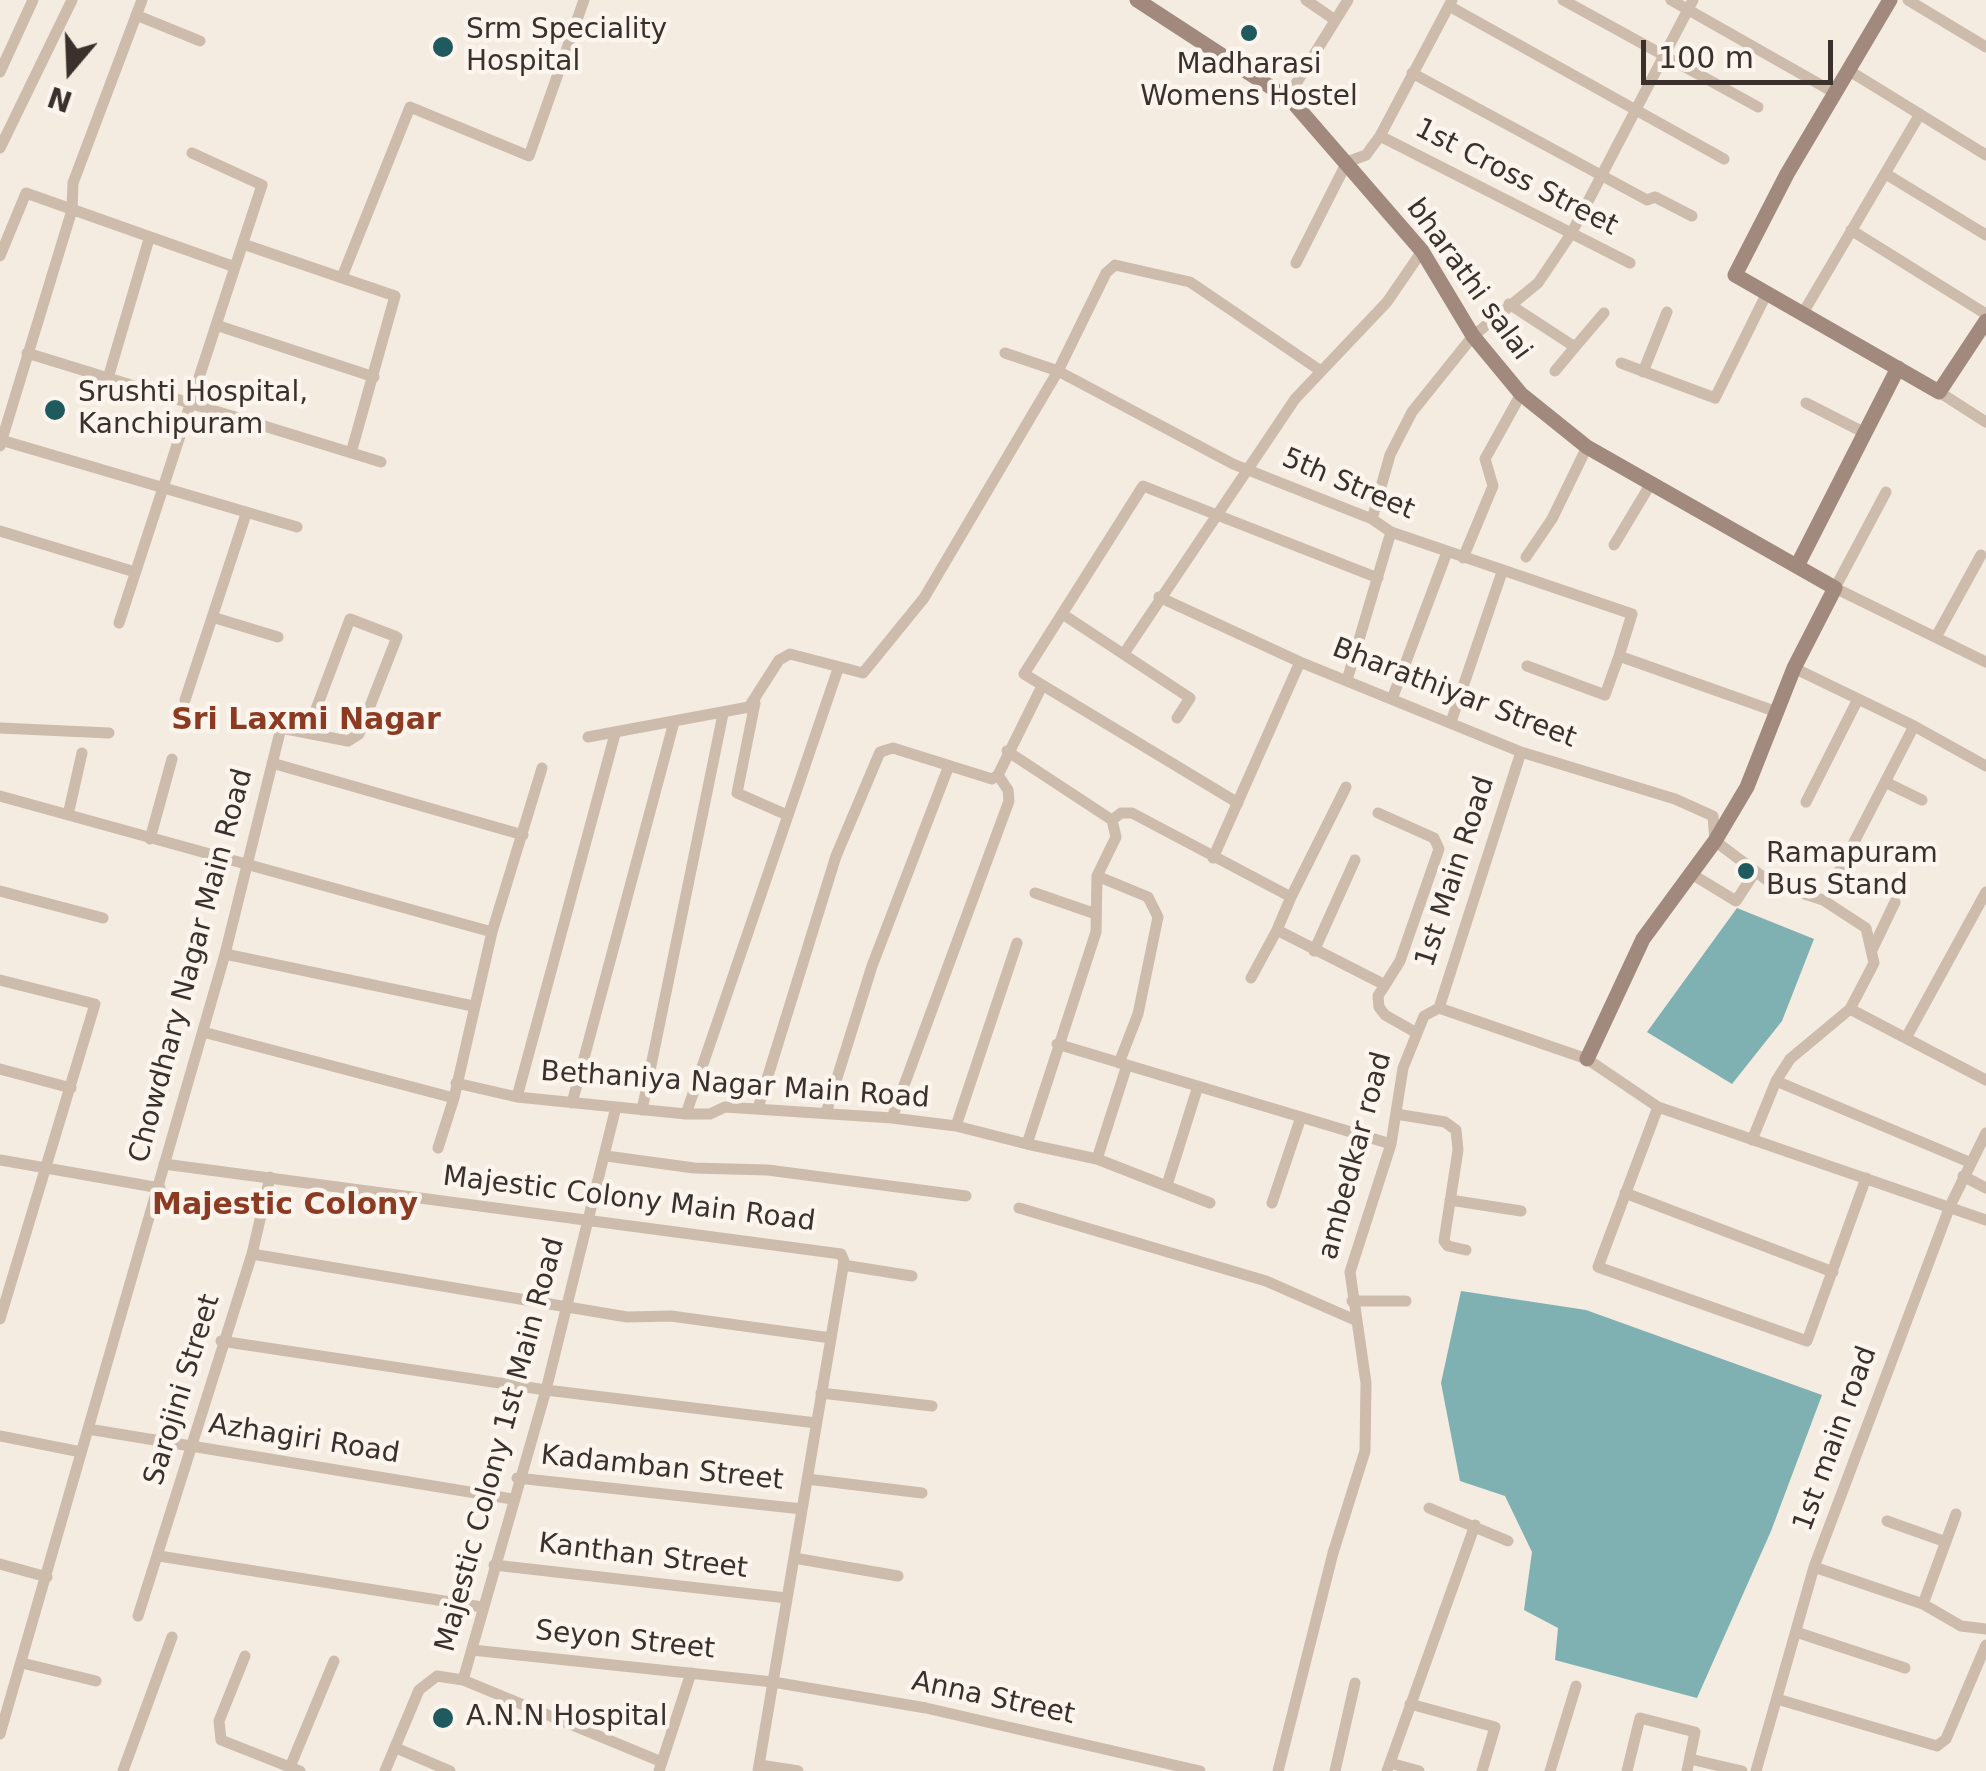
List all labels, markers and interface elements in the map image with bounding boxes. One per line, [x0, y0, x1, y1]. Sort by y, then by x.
place label: Srm Speciality Hospital [466, 14, 667, 80]
north arrow [20, 20, 120, 120]
scale bar [1646, 20, 1838, 82]
marker: Madharasi Womens Hostel [1238, 22, 1260, 44]
marker: Srm Speciality Hospital [430, 34, 456, 60]
text: 100 m [1658, 40, 1754, 75]
place label: Madharasi Womens Hostel [1140, 49, 1358, 115]
text: N [44, 79, 77, 118]
street label: 1st Cross Street [1409, 112, 1623, 244]
street label: bharathi salai [1398, 193, 1538, 367]
place label: Srushti Hospital, Kanchipuram [78, 377, 308, 443]
marker: Srushti Hospital, Kanchipuram [42, 397, 68, 423]
street label: 5th Street [1277, 442, 1419, 528]
street label: Bharathiyar Street [1327, 632, 1581, 756]
district label: Sri Laxmi Nagar [171, 703, 441, 739]
street label: Chowdhary Nagar Main Road [123, 765, 261, 1167]
street label: 1st Main Road [1409, 773, 1503, 971]
place label: Ramapuram Bus Stand [1766, 838, 1938, 904]
marker: Ramapuram Bus Stand [1735, 860, 1757, 882]
street label: ambedkar road [1312, 1049, 1400, 1263]
street label: Bethaniya Nagar Main Road [539, 1056, 931, 1116]
street label: Majestic Colony Main Road [441, 1160, 817, 1240]
district label: Majestic Colony [152, 1188, 418, 1224]
street label: Majestic Colony 1st Main Road [430, 1234, 572, 1656]
street label: Sarojini Street [138, 1290, 228, 1490]
street label: 1st main road [1787, 1342, 1885, 1536]
street label: Azhagiri Road [206, 1408, 402, 1472]
street label: Kadamban Street [539, 1440, 785, 1498]
street label: Kanthan Street [537, 1528, 749, 1586]
street label: Seyon Street [534, 1615, 716, 1667]
street label: Anna Street [908, 1665, 1078, 1733]
place label: A.N.N Hospital [466, 1701, 667, 1735]
marker: A.N.N Hospital [430, 1705, 456, 1731]

